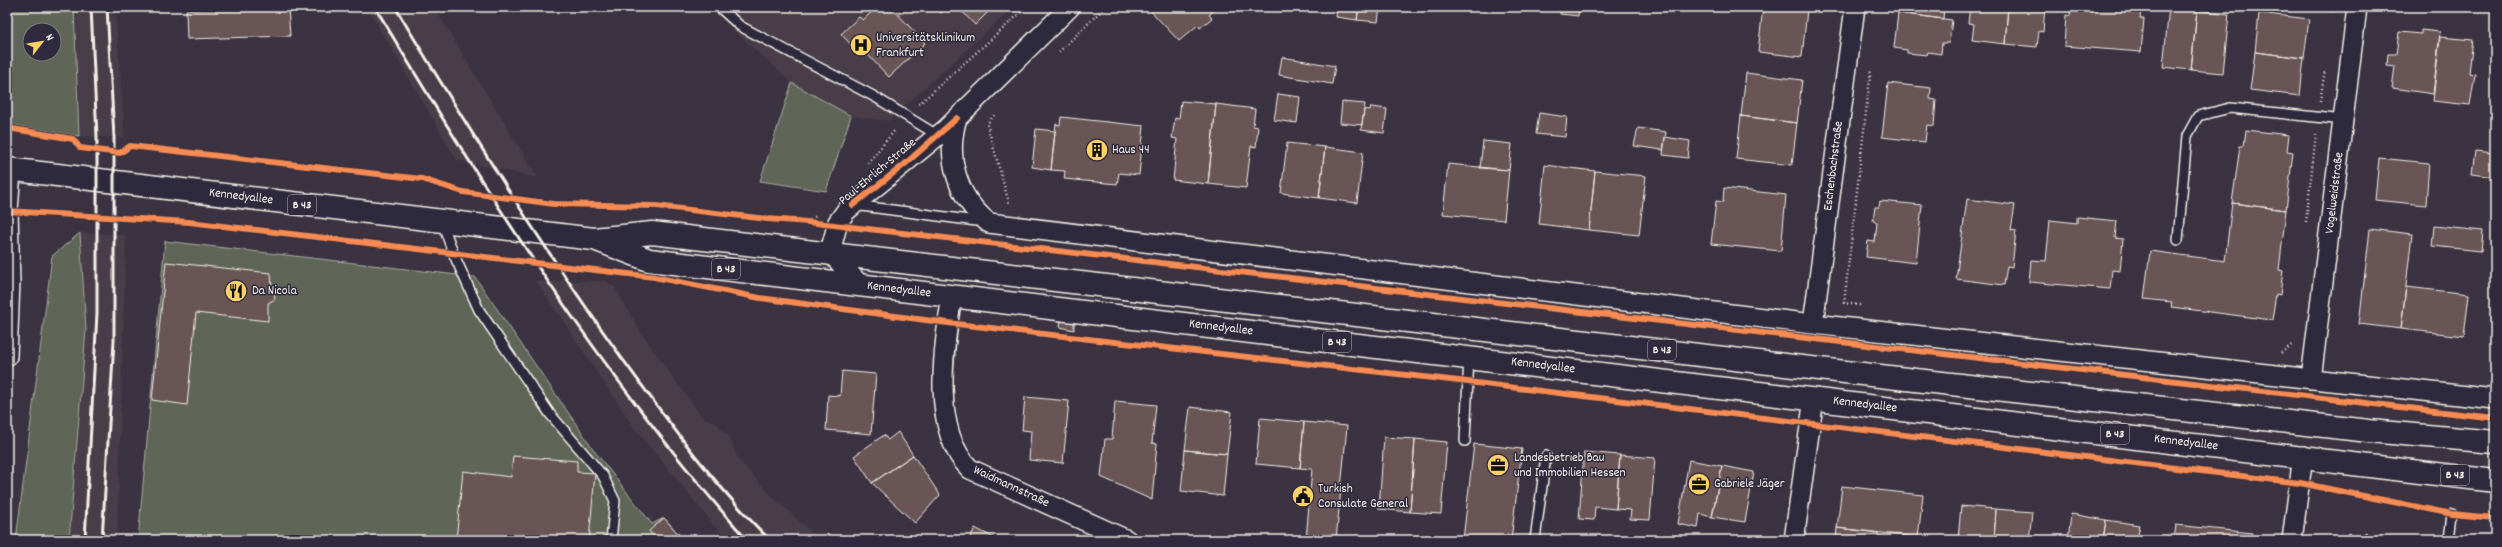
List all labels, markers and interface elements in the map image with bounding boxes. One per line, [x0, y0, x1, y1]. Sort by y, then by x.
north arrow [22, 22, 62, 62]
place label: Universitätsklinikum Frankfurt [876, 29, 975, 63]
text: N [41, 31, 57, 45]
hospital icon: Universitätsklinikum Frankfurt [848, 32, 874, 58]
street label: Eschenbachstraße [1819, 120, 1849, 212]
street label: Paul-Ehrlich-Straße [835, 134, 921, 210]
building icon: Haus 44 [1084, 137, 1110, 163]
place label: Haus 44 [1112, 141, 1150, 160]
street label: Vogelweidstraße [2321, 151, 2349, 235]
street label: Kennedyallee [208, 184, 274, 210]
road number: B 43 [288, 195, 316, 215]
road number: B 43 [712, 259, 740, 279]
street label: Kennedyallee [866, 277, 932, 303]
restaurant icon: Da Nicola [223, 278, 249, 304]
place label: Da Nicola [252, 282, 298, 301]
street label: Kennedyallee [1188, 315, 1254, 341]
road number: B 43 [1323, 332, 1351, 352]
road number: B 43 [1648, 340, 1676, 360]
street label: Kennedyallee [1510, 353, 1576, 379]
street label: Kennedyallee [1832, 392, 1898, 418]
road number: B 43 [2101, 424, 2129, 444]
street label: Kennedyallee [2153, 430, 2219, 456]
place label: Landesbetrieb Bau und Immobilien Hessen [1514, 449, 1626, 483]
office icon: Landesbetrieb Bau und Immobilien Hessen [1485, 452, 1511, 478]
street label: Waidmannstraße [970, 461, 1052, 513]
road number: B 43 [2441, 465, 2469, 485]
office icon: Gabriele Jäger [1686, 471, 1712, 497]
place label: Gabriele Jäger [1714, 475, 1785, 494]
place label: Turkish Consulate General [1318, 480, 1408, 514]
public building icon: Turkish Consulate General [1290, 483, 1316, 509]

